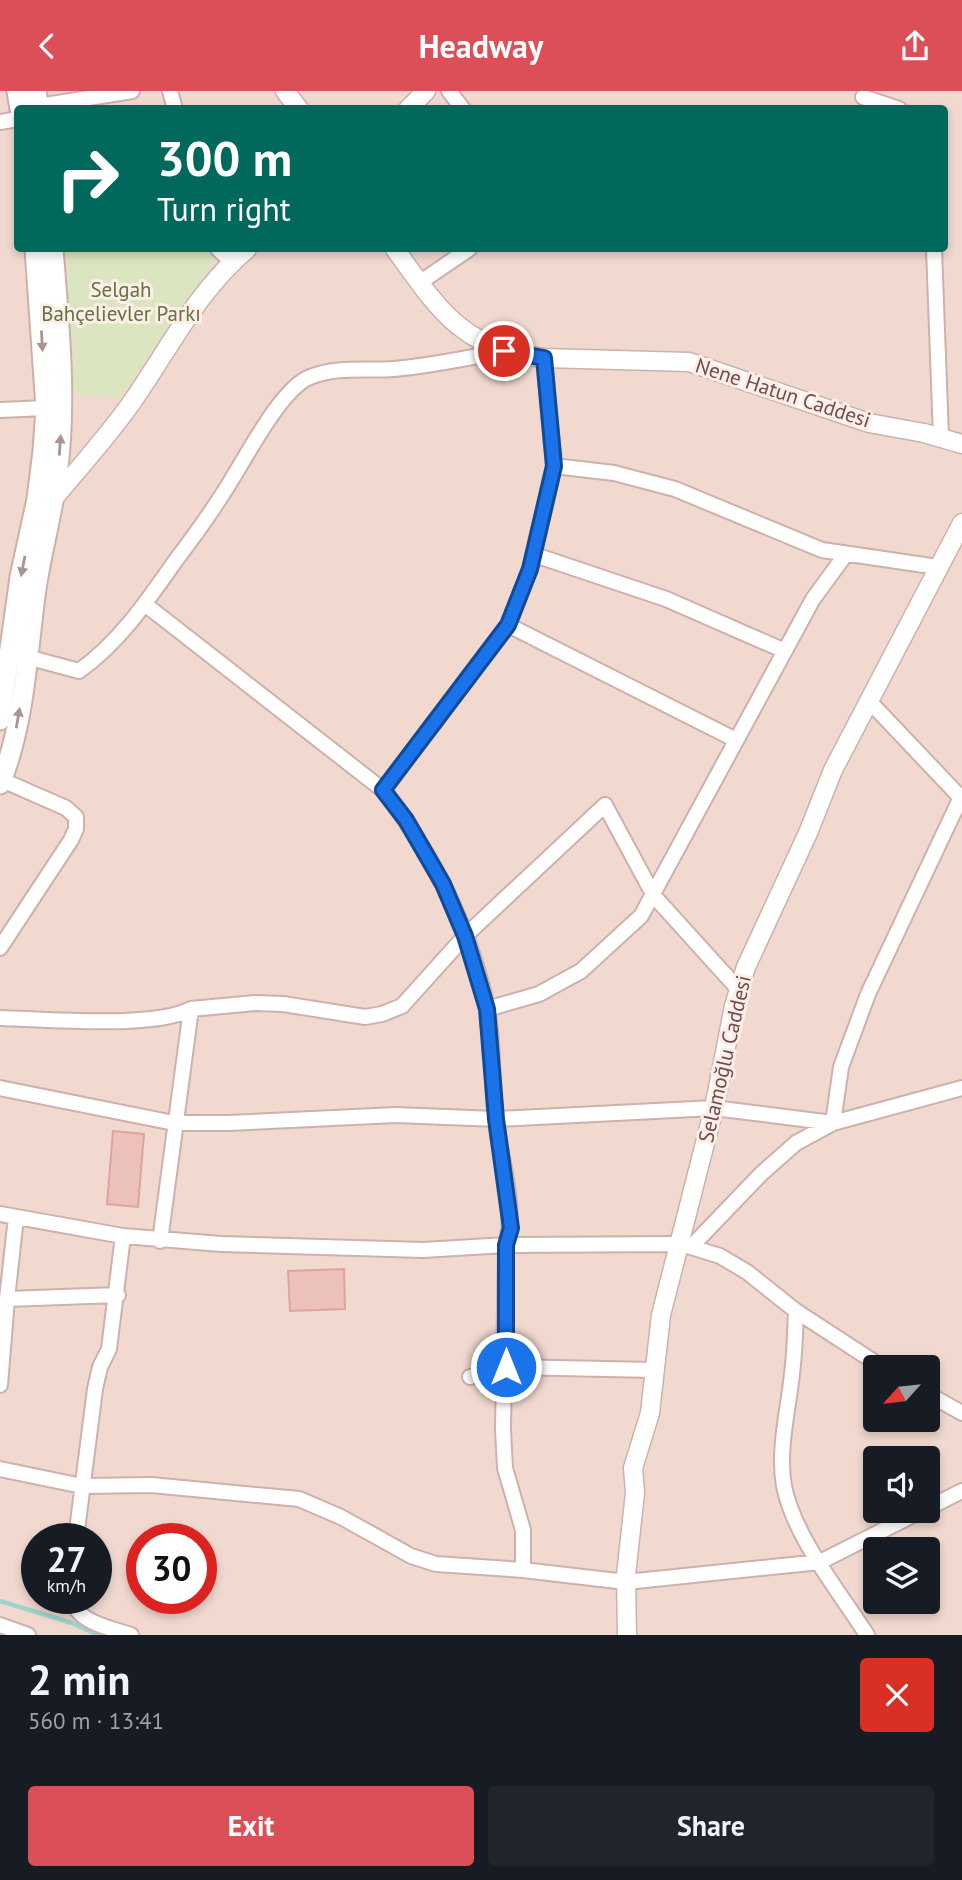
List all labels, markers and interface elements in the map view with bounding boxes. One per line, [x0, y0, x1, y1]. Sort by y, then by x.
text: Headway [419, 25, 543, 67]
icon: back [28, 27, 66, 65]
icon: share [896, 27, 934, 65]
text: 300 m [157, 126, 292, 190]
icon: right [42, 133, 133, 224]
text: Turn right [157, 188, 291, 230]
park label: Selgah Bahçelievler Parkı [41, 276, 201, 327]
pin [474, 321, 534, 381]
one-way arrow [36, 330, 47, 352]
icon: arrive [485, 332, 523, 370]
street label: Nene Hatun Caddesi [692, 352, 874, 434]
one-way arrow [55, 434, 66, 456]
one-way arrow [17, 555, 28, 577]
one-way arrow [12, 707, 23, 729]
street label: Selamoğlu Caddesi [692, 973, 757, 1145]
position arrow [469, 1330, 543, 1404]
north arrow [863, 1355, 940, 1431]
map controls [863, 1355, 940, 1614]
button: sound [863, 1446, 940, 1523]
speed limit sign: 30 [126, 1523, 217, 1614]
text: 27 [47, 1536, 86, 1582]
button: layers [863, 1537, 940, 1614]
text: km/h [47, 1574, 86, 1597]
text: 2 min [28, 1652, 130, 1707]
button: close [860, 1658, 934, 1732]
text: 560 m · 13:41 [28, 1706, 164, 1735]
button: Exit [28, 1786, 474, 1866]
button: Share [488, 1786, 934, 1866]

